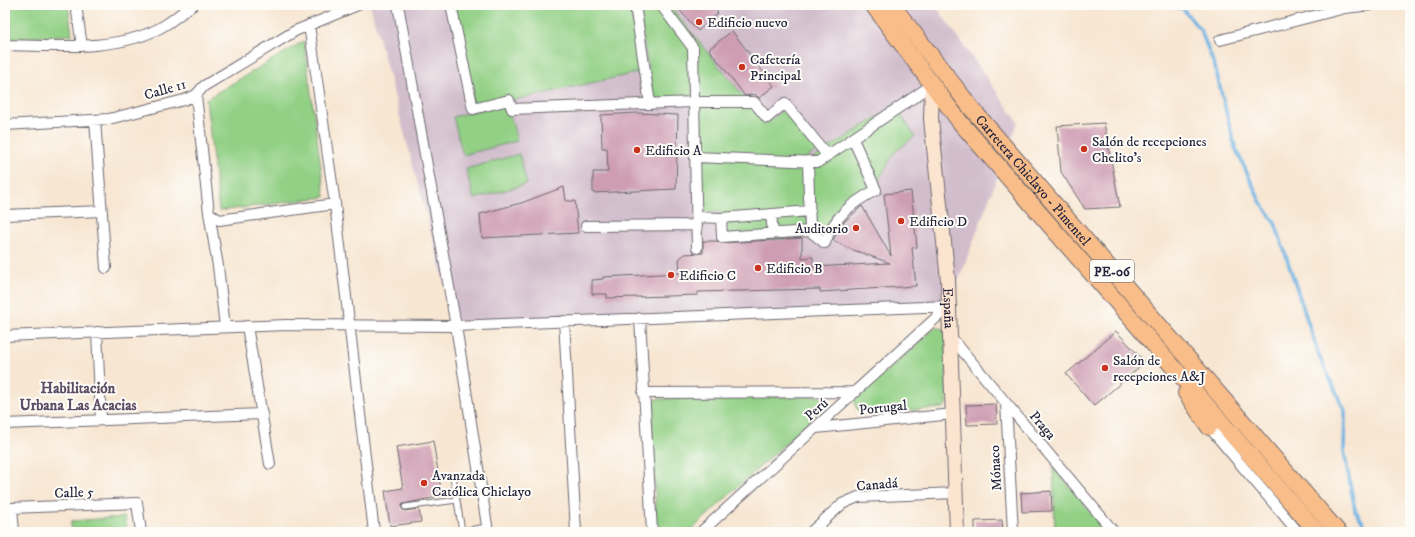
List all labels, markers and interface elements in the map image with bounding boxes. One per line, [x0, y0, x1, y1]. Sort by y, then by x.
place label: Edificio nuevo [707, 14, 788, 32]
marker: Edificio nuevo [694, 17, 704, 27]
place label: Cafetería Principal [750, 51, 802, 85]
marker: Cafetería Principal [737, 62, 747, 72]
street label: Calle 11 [142, 75, 188, 104]
street label: Carretera Chiclayo - Pimentel [971, 111, 1095, 250]
place label: Salón de recepciones Chelito's [1092, 133, 1207, 167]
place label: Edificio A [645, 142, 703, 160]
marker: Salón de recepciones Chelito's [1079, 144, 1089, 154]
marker: Edificio A [632, 145, 642, 155]
place label: Edificio D [909, 213, 967, 231]
marker: Edificio D [896, 216, 906, 226]
place label: Auditorio [795, 220, 848, 238]
marker: Auditorio [851, 223, 861, 233]
place label: Edificio B [766, 260, 823, 278]
road number: PE-06 [1090, 260, 1134, 282]
marker: Edificio B [753, 263, 763, 273]
place label: Edificio C [679, 267, 736, 285]
marker: Edificio C [666, 270, 676, 280]
street label: España [938, 287, 958, 329]
place label: Salón de recepciones A&J [1113, 352, 1206, 386]
marker: Salón de recepciones A&J [1100, 363, 1110, 373]
district label: Habilitación Urbana Las Acacias [19, 379, 137, 415]
street label: Perú [801, 394, 832, 425]
street label: Portugal [858, 396, 909, 419]
street label: Praga [1025, 408, 1059, 444]
street label: Mónaco [986, 445, 1006, 491]
place label: Avanzada Católica Chiclayo [432, 467, 531, 501]
street label: Canadá [856, 474, 899, 496]
marker: Avanzada Católica Chiclayo [419, 478, 429, 488]
street label: Calle 5 [54, 483, 94, 503]

